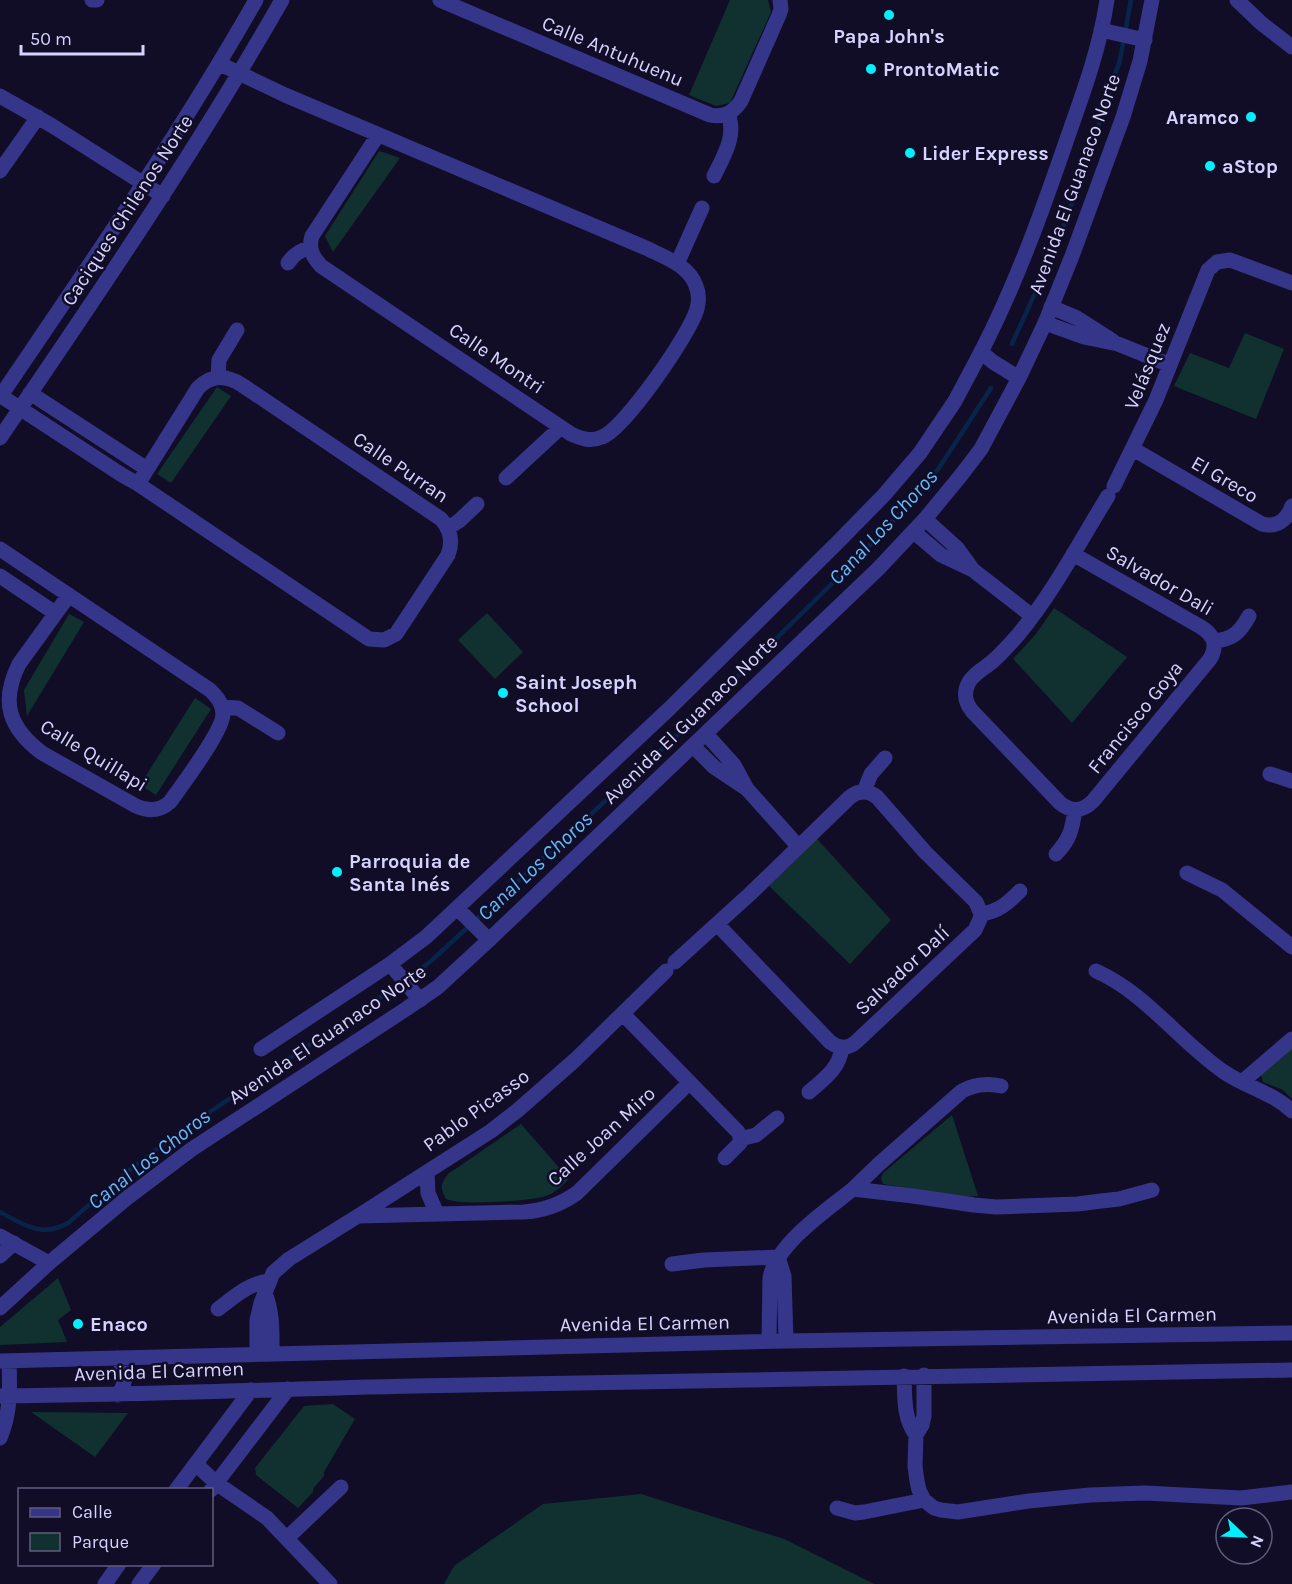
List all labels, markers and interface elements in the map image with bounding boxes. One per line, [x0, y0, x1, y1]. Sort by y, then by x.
marker: Papa John's [882, 8, 896, 22]
street label: Calle Antuhuenu [539, 11, 687, 92]
scale bar [21, 18, 142, 56]
place label: Papa John's [833, 25, 945, 48]
text: 50 m [30, 28, 72, 50]
place label: ProntoMatic [883, 58, 1000, 81]
marker: ProntoMatic [864, 62, 878, 76]
street label: Avenida El Guanaco Norte [1024, 71, 1125, 298]
place label: Aramco [1166, 106, 1239, 129]
marker: Aramco [1244, 110, 1258, 124]
street label: Caciques Chilenos Norte [57, 111, 198, 310]
place label: Lider Express [922, 142, 1049, 165]
marker: Lider Express [903, 146, 917, 160]
place label: aStop [1222, 155, 1278, 178]
marker: aStop [1203, 159, 1217, 173]
street label: Calle Montri [445, 318, 549, 399]
street label: Velásquez [1120, 319, 1175, 413]
street label: Calle Purran [349, 427, 453, 508]
street label: El Greco [1187, 451, 1262, 508]
water label: Canal Los Choros [824, 465, 942, 589]
street label: Salvador Dali [1102, 540, 1218, 620]
street label: Avenida El Guanaco Norte [598, 630, 782, 809]
street label: Francisco Goya [1083, 657, 1188, 778]
place label: Saint Joseph School [515, 671, 637, 717]
marker: Saint Joseph School [496, 686, 510, 700]
street label: Calle Quillapi [36, 715, 151, 796]
water label: Canal Los Choros [473, 807, 597, 925]
place label: Parroquia de Santa Inés [349, 850, 470, 896]
marker: Parroquia de Santa Inés [330, 865, 344, 879]
street label: Salvador Dalí [851, 921, 954, 1020]
street label: Avenida El Guanaco Norte [224, 960, 430, 1109]
street label: Pablo Picasso [419, 1064, 534, 1157]
street label: Calle Joan Miro [543, 1082, 660, 1191]
water label: Canal Los Choros [83, 1104, 215, 1214]
street label: Avenida El Carmen [1047, 1303, 1217, 1328]
street label: Avenida El Carmen [560, 1311, 730, 1336]
place label: Enaco [90, 1313, 148, 1336]
marker: Enaco [71, 1317, 85, 1331]
street label: Avenida El Carmen [74, 1357, 244, 1386]
legend [18, 1488, 213, 1566]
text: Calle [72, 1501, 112, 1523]
north arrow [1214, 1506, 1274, 1566]
text: Parque [72, 1531, 129, 1553]
text: N [1246, 1533, 1268, 1551]

